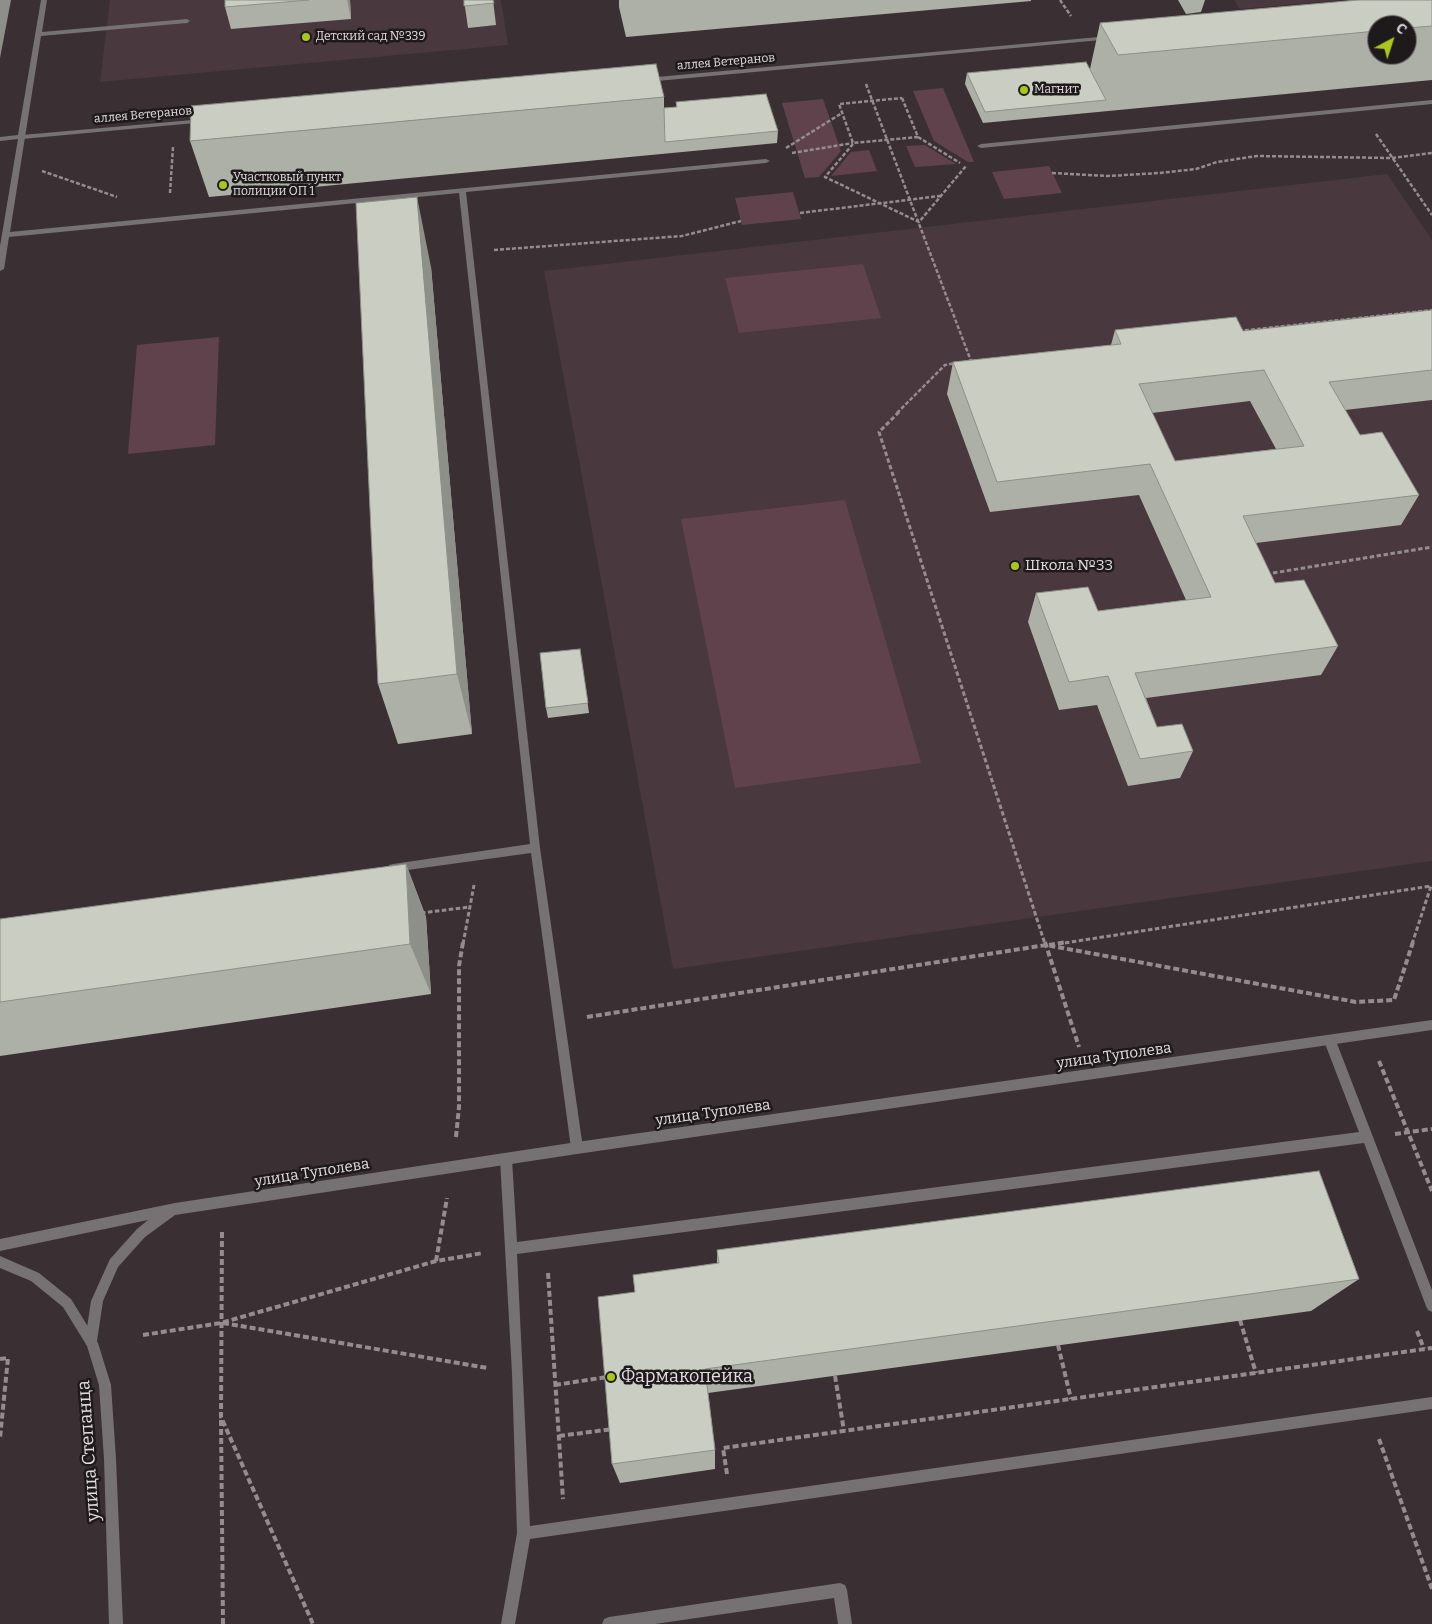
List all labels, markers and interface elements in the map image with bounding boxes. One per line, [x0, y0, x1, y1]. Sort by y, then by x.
north arrow [1367, 15, 1417, 65]
text: С [1392, 20, 1410, 38]
place label: Детский сад №339 [316, 30, 425, 44]
marker: Детский сад №339 [300, 31, 312, 43]
street label: аллея Ветеранов [676, 51, 776, 73]
place label: Магнит [1034, 83, 1079, 97]
marker: Магнит [1018, 84, 1030, 96]
street label: аллея Ветеранов [93, 104, 193, 126]
place label: Участковый пункт полиции ОП 1 [233, 171, 341, 199]
marker: Участковый пункт полиции ОП 1 [217, 179, 229, 191]
place label: Школа №33 [1025, 557, 1113, 575]
marker: Школа №33 [1009, 560, 1021, 572]
street label: улица Туполева [1055, 1039, 1173, 1073]
street label: улица Туполева [654, 1096, 772, 1130]
street label: улица Туполева [253, 1155, 371, 1191]
place label: Фармакопейка [621, 1366, 753, 1388]
marker: Фармакопейка [605, 1371, 617, 1383]
street label: улица Степанца [73, 1380, 105, 1522]

